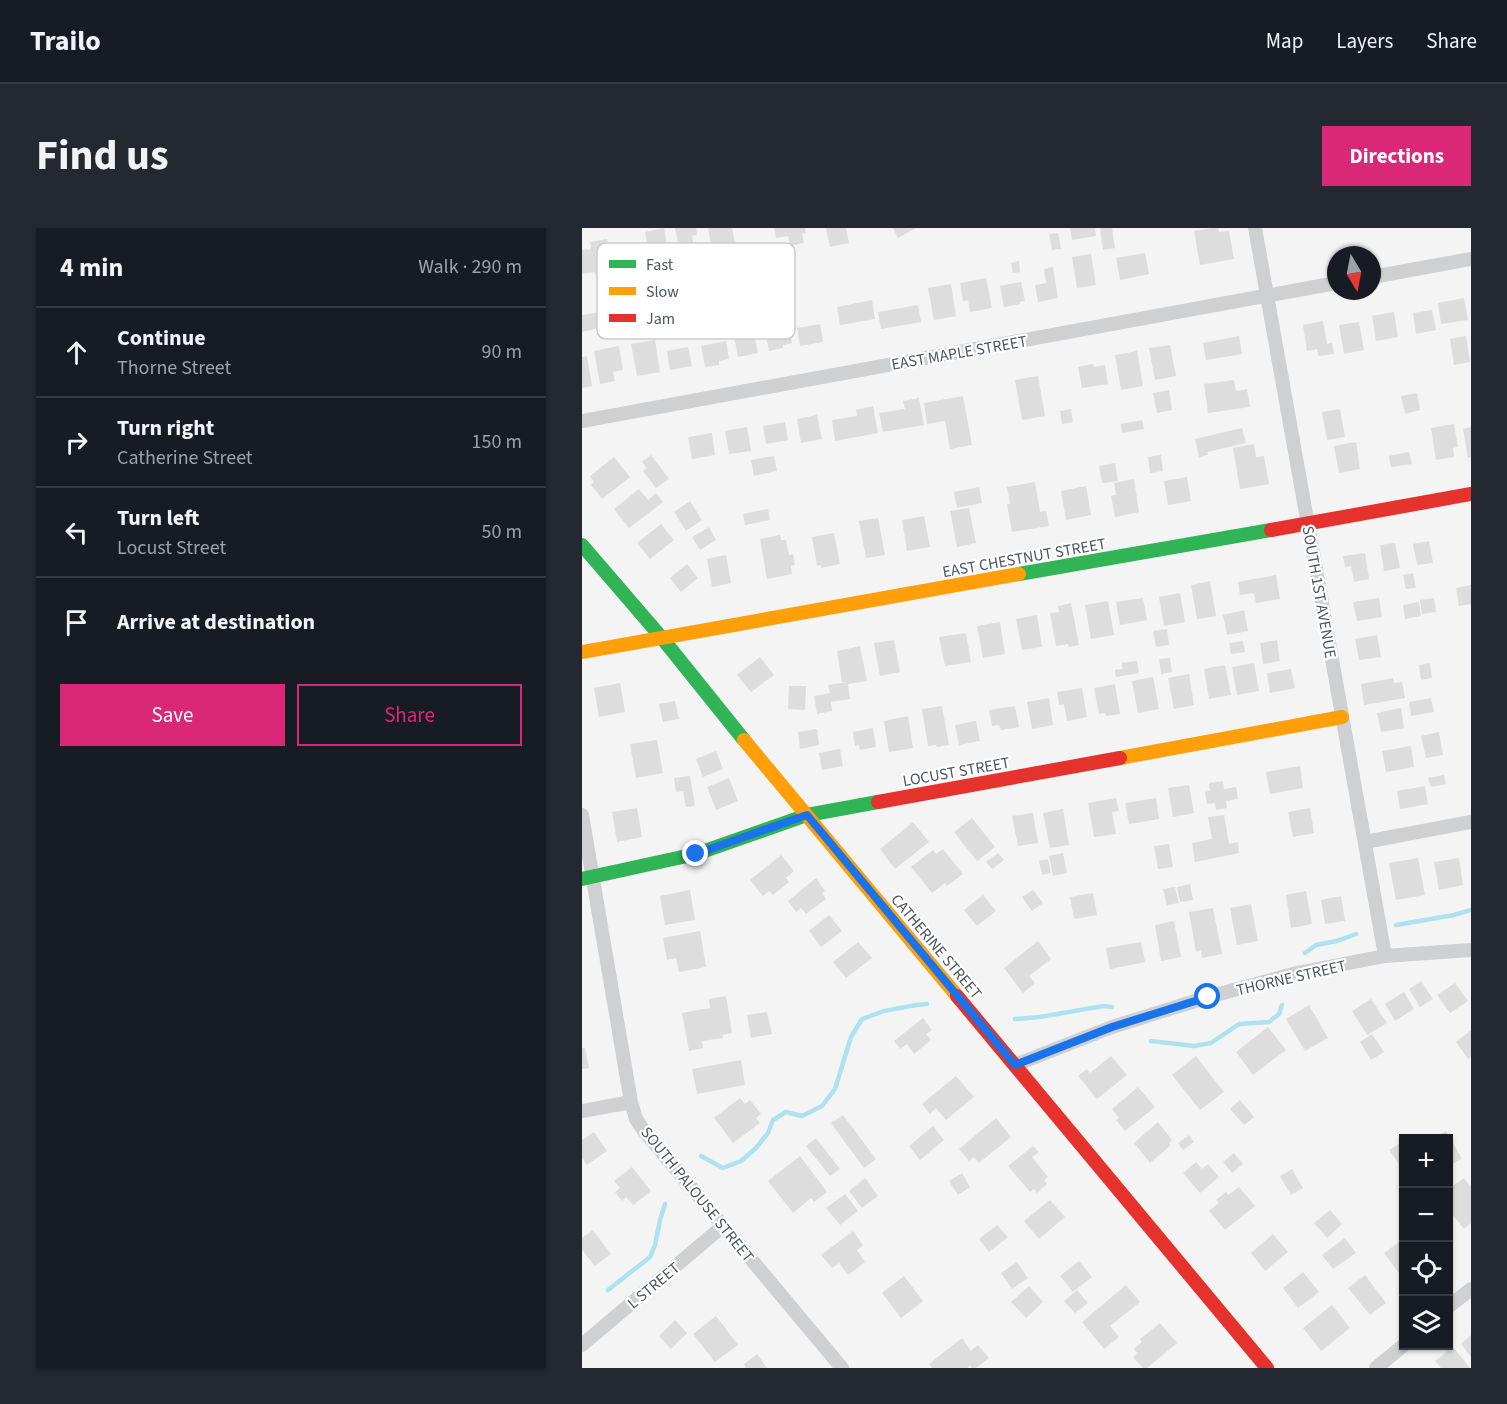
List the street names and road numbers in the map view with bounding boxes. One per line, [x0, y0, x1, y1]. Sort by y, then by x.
street label: EAST MAPLE STREET [890, 330, 1029, 376]
street label: SOUTH 1ST AVENUE [1297, 524, 1341, 660]
street label: EAST CHESTNUT STREET [941, 533, 1108, 583]
street label: LOCUST STREET [901, 752, 1012, 792]
street label: CATHERINE STREET [886, 889, 987, 1004]
street label: THORNE STREET [1234, 955, 1349, 1001]
street label: SOUTH PALOUSE STREET [636, 1122, 759, 1267]
street label: L STREET [623, 1257, 685, 1314]

